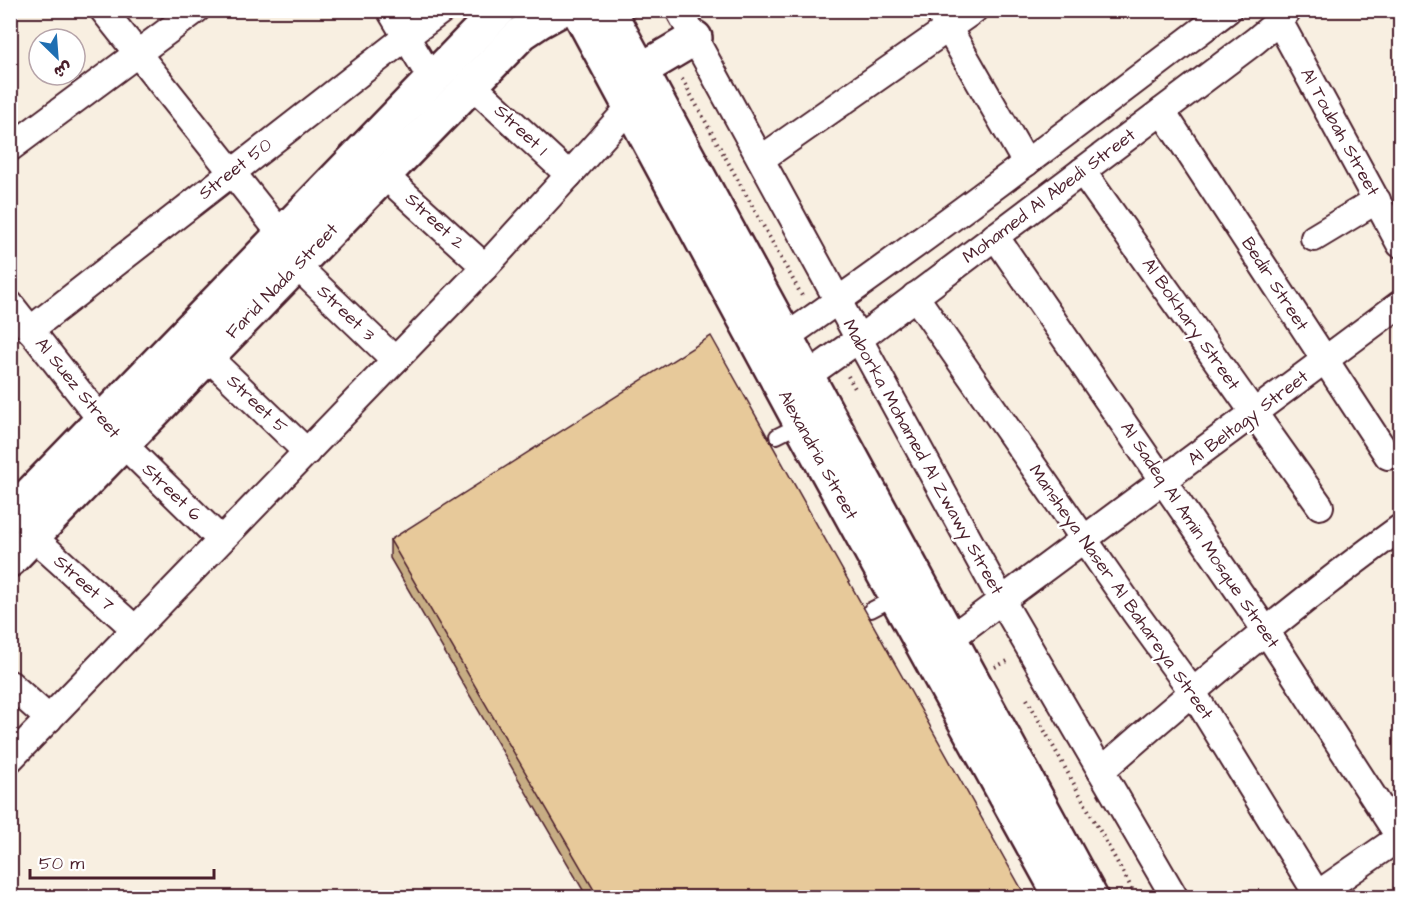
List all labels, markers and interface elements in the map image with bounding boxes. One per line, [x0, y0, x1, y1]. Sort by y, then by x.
north arrow [27, 27, 87, 87]
text: ش [50, 56, 76, 83]
street label: Al Toubah Street [1294, 63, 1386, 201]
street label: Street 1 [489, 99, 553, 161]
street label: Mohamed Al Abedi Street [957, 122, 1141, 269]
street label: Street 50 [193, 132, 277, 206]
street label: Street 2 [400, 187, 471, 256]
street label: Farid Nada Street [220, 217, 344, 344]
street label: Bedir Street [1235, 232, 1315, 336]
street label: Al Bokhary Street [1135, 253, 1246, 396]
street label: Street 3 [311, 279, 381, 347]
street label: Maborka Mohamed Al Zwawy Street [836, 315, 1010, 600]
street label: Al Suez Street [29, 332, 127, 444]
street label: Al Beltagy Street [1182, 364, 1315, 472]
street label: Street 5 [221, 369, 293, 439]
street label: Alexandria Street [772, 386, 864, 525]
street label: Al Sadeq Al Amin Mosque Street [1115, 417, 1286, 654]
street label: Street 6 [137, 457, 207, 527]
street label: Mansheya Naser Al Bahareya Street [1022, 459, 1220, 726]
street label: Street 7 [48, 549, 120, 617]
scale bar [30, 842, 214, 880]
text: 50 m [39, 851, 84, 876]

